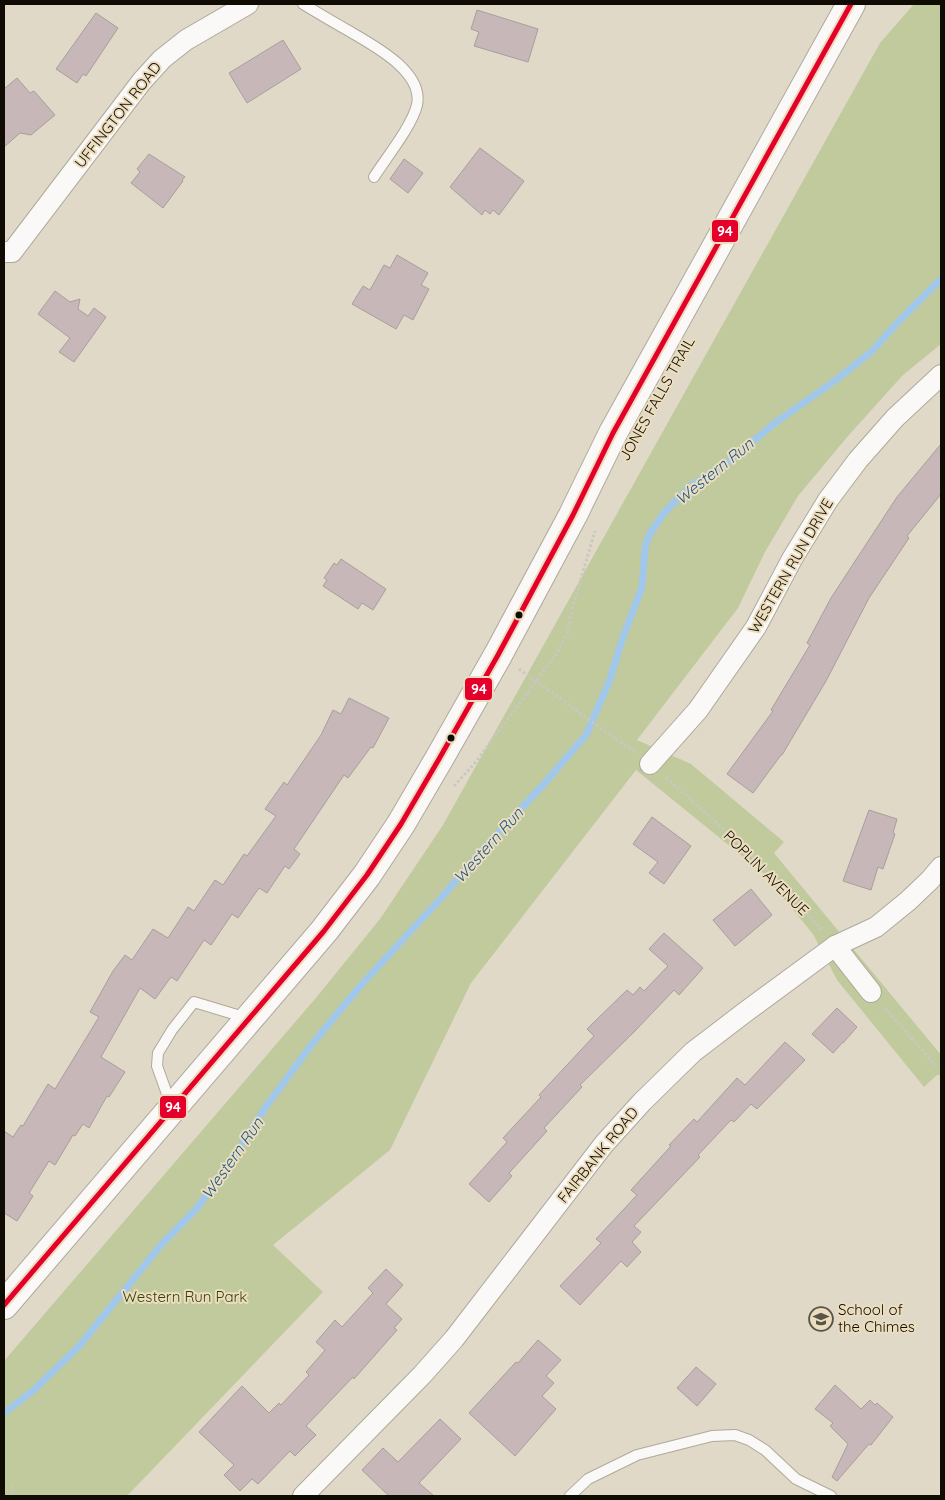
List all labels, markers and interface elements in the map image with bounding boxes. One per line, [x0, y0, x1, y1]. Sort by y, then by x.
street label: UFFINGTON ROAD [70, 58, 165, 172]
line badge: 94 [711, 219, 739, 243]
text: 94 [717, 222, 733, 240]
street label: JONES FALLS TRAIL [615, 333, 699, 464]
water label: Western Run [671, 433, 758, 509]
street label: WESTERN RUN DRIVE [744, 495, 837, 637]
unlabelled marker [514, 610, 524, 620]
line badge: 94 [464, 677, 493, 701]
text: 94 [471, 680, 487, 698]
unlabelled marker [446, 733, 456, 743]
water label: Western Run [449, 803, 528, 887]
street label: POPLIN AVENUE [720, 826, 813, 919]
line badge: 94 [159, 1095, 187, 1119]
text: 94 [165, 1098, 181, 1116]
street label: FAIRBANK ROAD [553, 1103, 642, 1206]
water label: Western Run [197, 1113, 268, 1203]
park label: Western Run Park [123, 1287, 247, 1306]
place label: School of the Chimes [838, 1300, 915, 1336]
school or university icon: School of the Chimes [808, 1306, 834, 1332]

